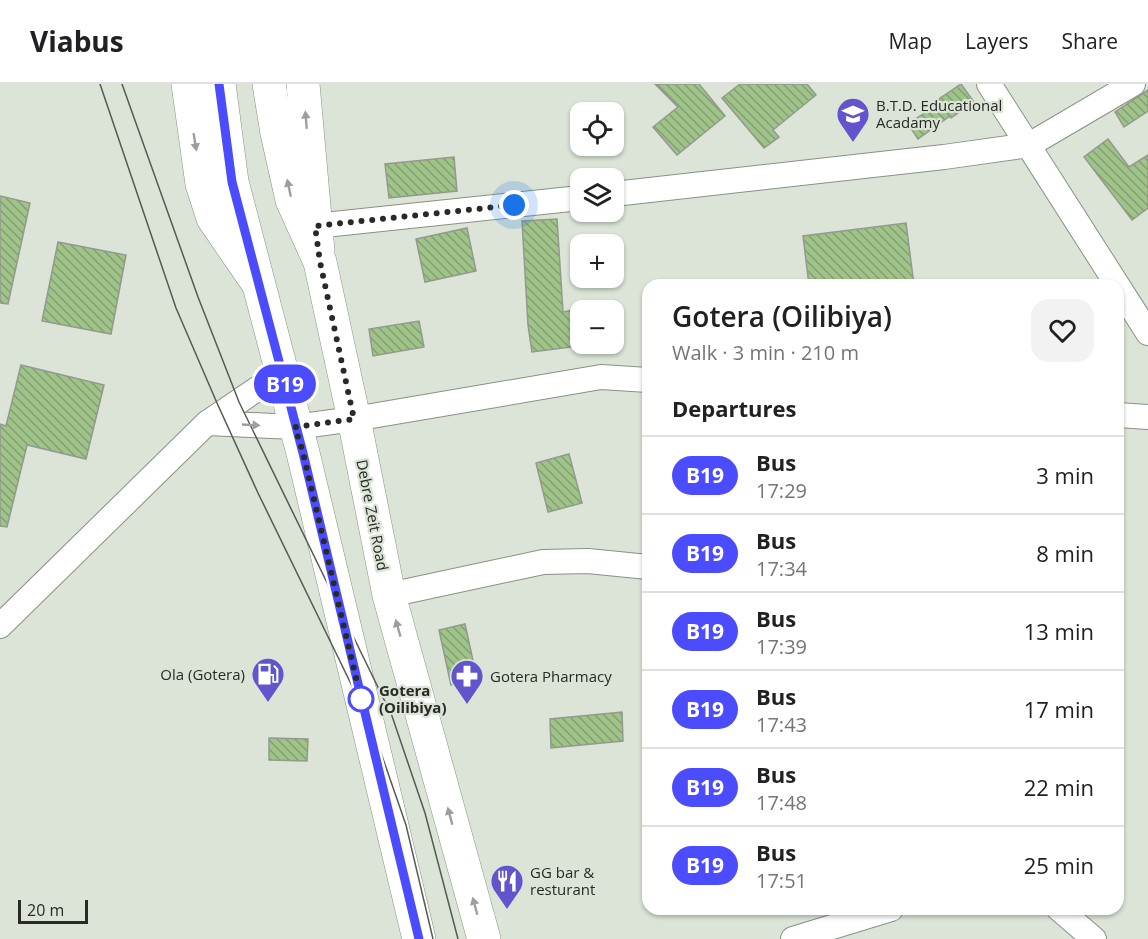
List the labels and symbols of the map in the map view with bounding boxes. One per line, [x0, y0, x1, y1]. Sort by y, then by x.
place label: B.T.D. Educational Acadamy [876, 95, 1002, 132]
school or university icon: B.T.D. Educational Acadamy [835, 96, 871, 143]
one-way arrow [301, 110, 311, 129]
one-way arrow [191, 133, 200, 152]
one-way arrow [284, 179, 293, 198]
your location [499, 190, 529, 220]
line badge: B19 [250, 364, 320, 404]
one-way arrow [242, 420, 261, 429]
street label: Debre Zeit Road [352, 458, 394, 572]
one-way arrow [393, 619, 403, 637]
fuel station icon: Ola (Gotera) [250, 656, 286, 703]
pharmacy icon: Gotera Pharmacy [449, 658, 485, 705]
place label: Ola (Gotera) [160, 664, 245, 684]
place label: Gotera Pharmacy [490, 666, 612, 686]
place label: Gotera (Oilibiya) [379, 680, 447, 717]
marker: Gotera (Oilibiya) [348, 686, 374, 712]
one-way arrow [445, 807, 455, 825]
place label: GG bar & resturant [530, 862, 595, 899]
restaurant icon: GG bar & resturant [489, 863, 525, 910]
scale bar [18, 897, 88, 924]
one-way arrow [470, 897, 479, 915]

